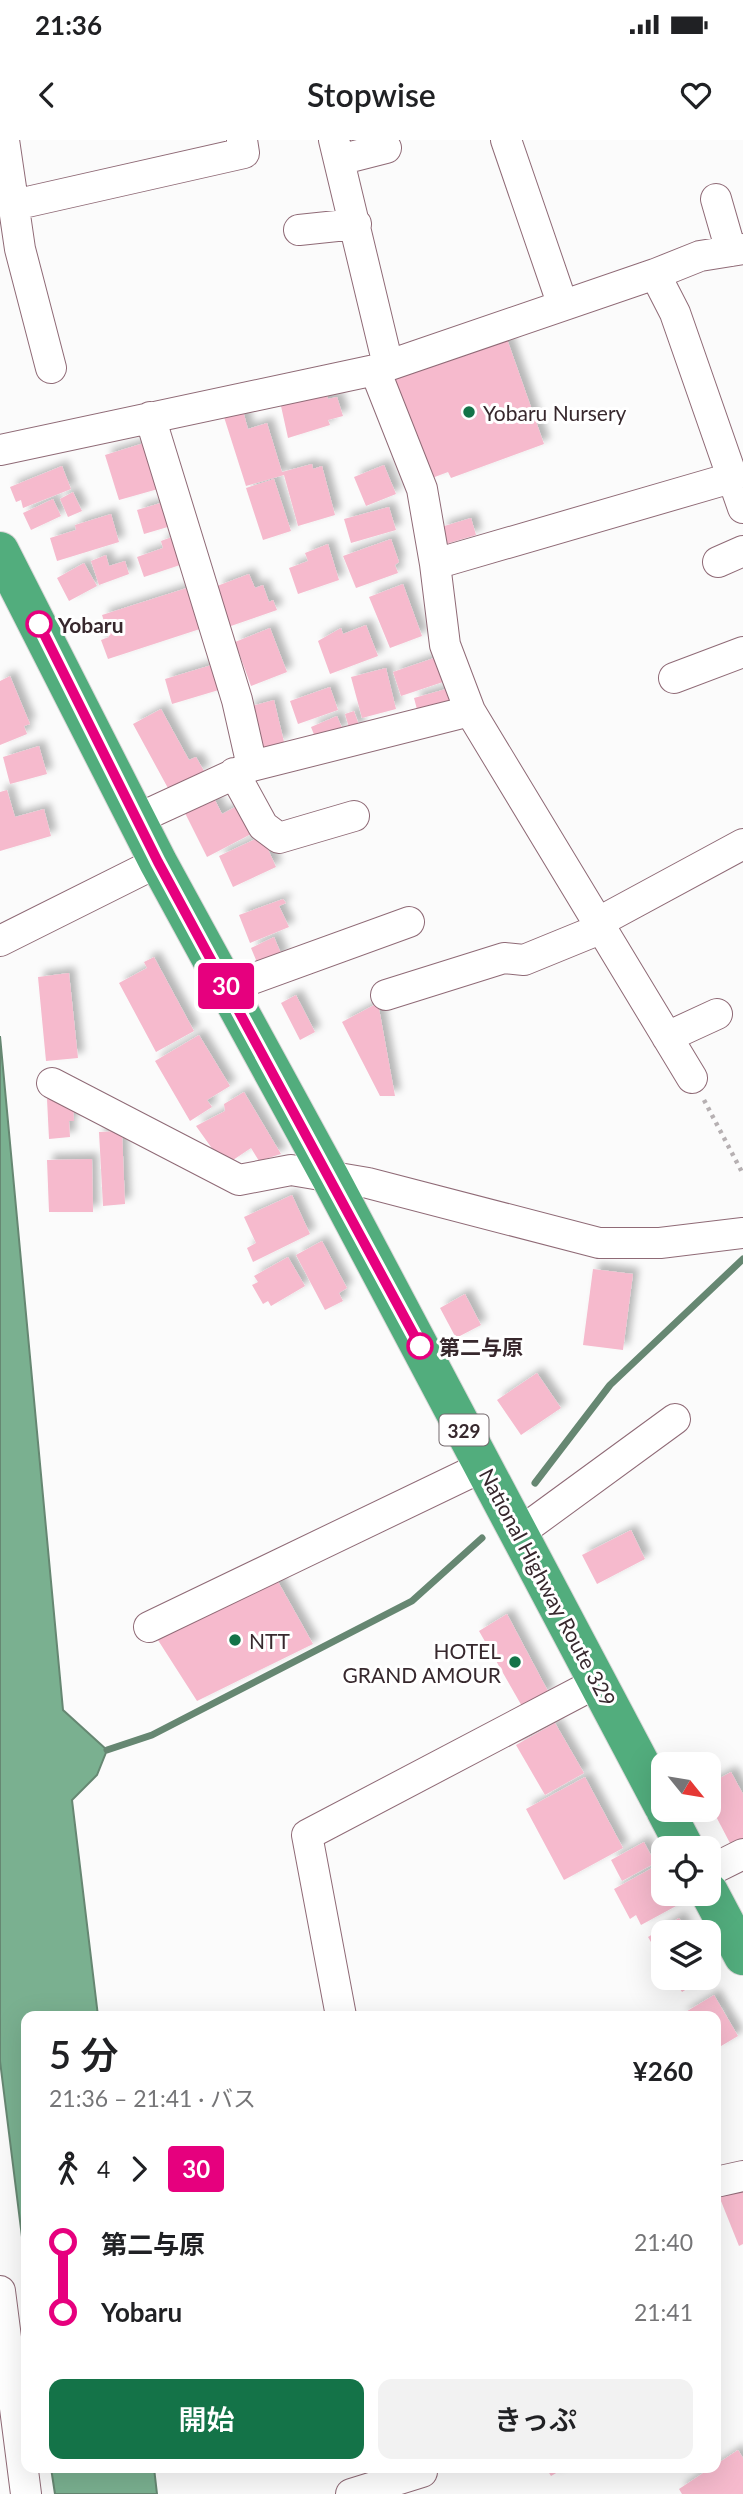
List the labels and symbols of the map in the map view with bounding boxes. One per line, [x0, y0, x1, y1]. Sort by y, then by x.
place label: Yobaru Nursery [483, 400, 627, 425]
marker: Yobaru Nursery [461, 404, 477, 420]
marker: Yobaru [26, 611, 52, 637]
place label: Yobaru [57, 612, 124, 637]
line badge: 30 [194, 963, 258, 1009]
marker: 第二与原 [407, 1333, 433, 1359]
place label: 第二与原 [439, 1334, 523, 1359]
road number: 329 [440, 1414, 489, 1446]
street label: National Highway Route 329 [475, 1464, 621, 1710]
place label: NTT [249, 1628, 290, 1653]
marker: NTT [227, 1632, 243, 1648]
place label: HOTEL GRAND AMOUR [342, 1638, 502, 1687]
marker: HOTEL GRAND AMOUR [507, 1654, 523, 1670]
north arrow [651, 1752, 721, 1822]

